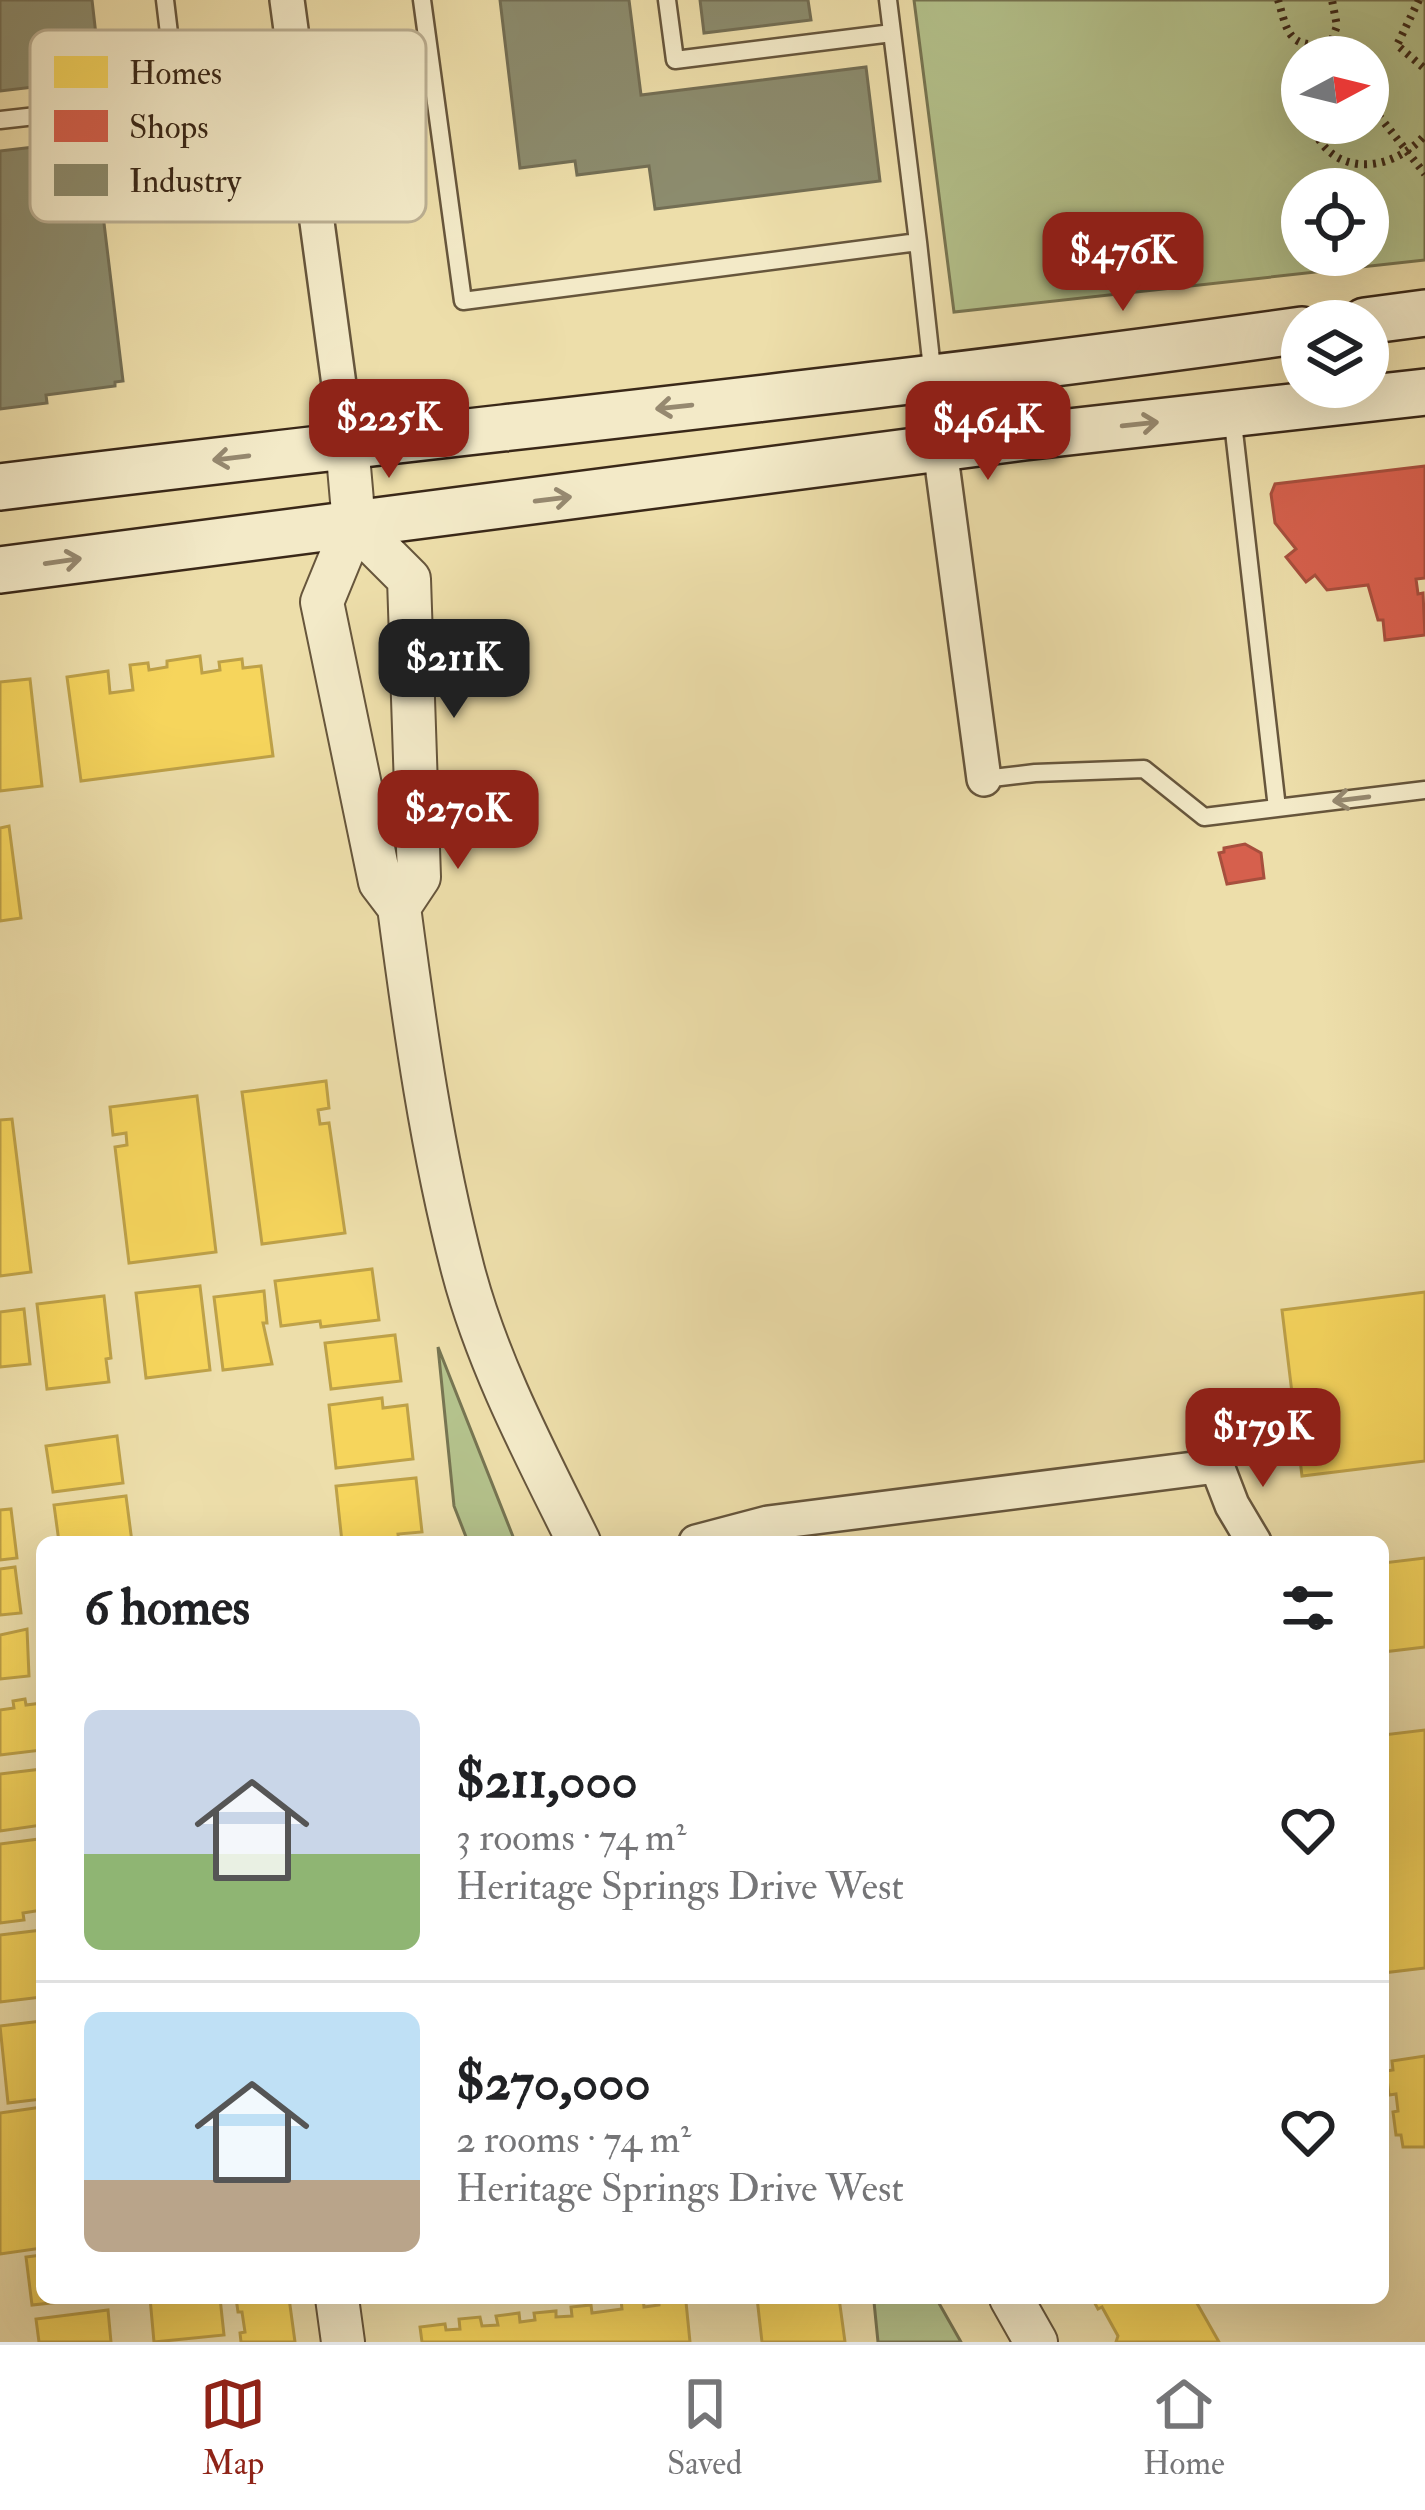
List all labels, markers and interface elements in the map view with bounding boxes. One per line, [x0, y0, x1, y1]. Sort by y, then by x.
legend [30, 30, 426, 222]
north arrow [1281, 36, 1389, 144]
map controls [1281, 36, 1389, 408]
text: Homes [129, 53, 222, 94]
text: Shops [129, 107, 209, 149]
text: Industry [129, 161, 242, 202]
button: locate [1281, 168, 1389, 276]
pin: $476K [1039, 212, 1207, 314]
text: $476K [1069, 226, 1177, 275]
button: layers [1281, 300, 1389, 408]
pin: $225K [305, 379, 473, 481]
pin: $464K [904, 381, 1072, 483]
text: $225K [336, 393, 442, 442]
text: $464K [932, 395, 1044, 444]
one-way arrow [655, 397, 694, 419]
one-way arrow [1120, 412, 1159, 434]
one-way arrow [212, 448, 251, 470]
one-way arrow [533, 487, 572, 509]
one-way arrow [43, 549, 82, 572]
pin: $211K [370, 619, 538, 721]
text: $211K [406, 633, 502, 682]
pin: $270K [374, 770, 542, 872]
text: $270K [405, 784, 511, 833]
one-way arrow [1332, 788, 1371, 811]
pin: $179K [1179, 1388, 1347, 1490]
text: $179K [1212, 1402, 1314, 1451]
icon: filters [1275, 1575, 1341, 1641]
text: 6 homes [84, 1576, 250, 1640]
text: $211,000 [456, 1749, 638, 1813]
icon: home [180, 1758, 324, 1902]
icon: heart [1275, 1797, 1341, 1863]
text: 3 rooms · 74 m² [456, 1813, 686, 1862]
text: Heritage Springs Drive West [456, 1862, 904, 1911]
text: $270,000 [456, 2051, 651, 2115]
icon: home [180, 2060, 324, 2204]
icon: heart [1275, 2099, 1341, 2165]
text: 2 rooms · 74 m² [456, 2115, 691, 2164]
text: Heritage Springs Drive West [456, 2164, 904, 2213]
tab: Map [200, 2371, 266, 2484]
tab: Saved [667, 2371, 742, 2484]
tab: Home [1143, 2371, 1225, 2484]

